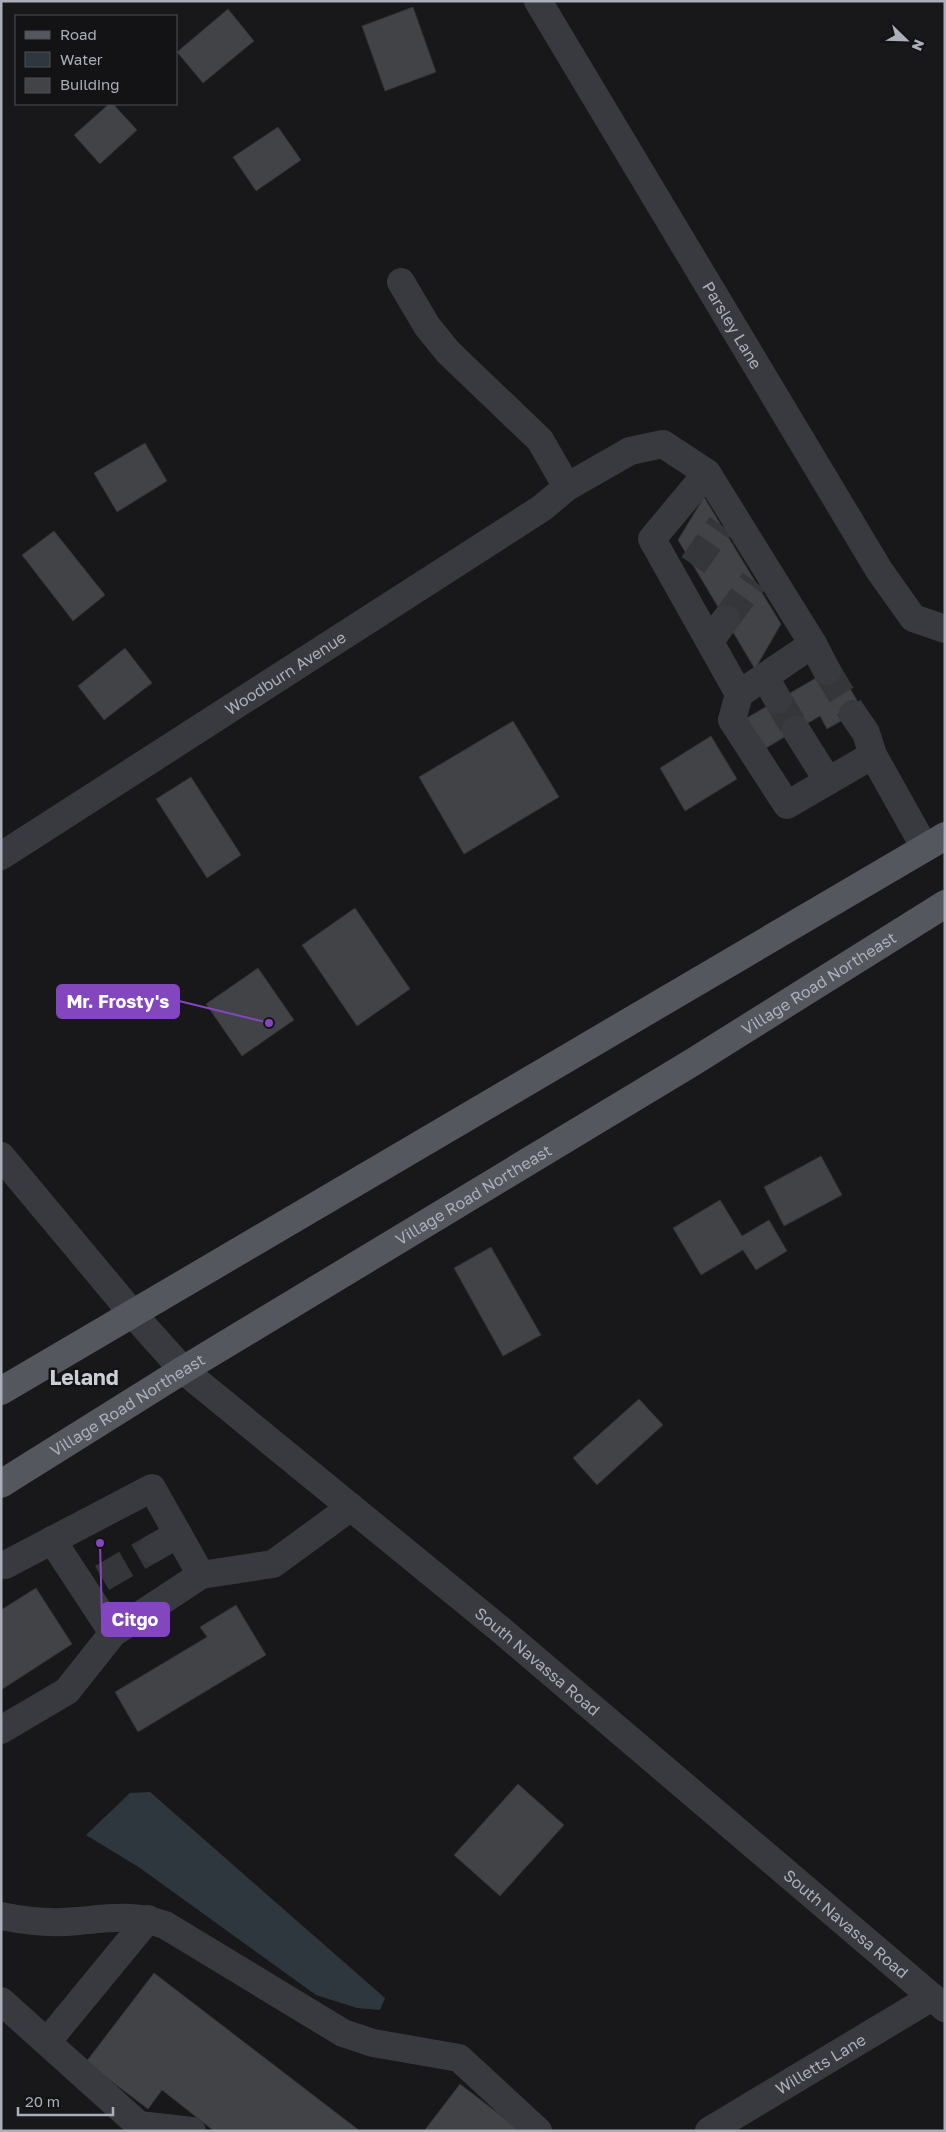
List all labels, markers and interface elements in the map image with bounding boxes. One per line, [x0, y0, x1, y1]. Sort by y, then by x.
legend [15, 15, 178, 105]
north arrow [881, 15, 931, 65]
text: Road [60, 25, 97, 43]
text: N [909, 37, 928, 53]
text: Water [60, 50, 103, 68]
text: Building [60, 75, 120, 93]
street label: Parsley Lane [698, 278, 766, 373]
street label: Woodburn Avenue [221, 627, 350, 719]
street label: Village Road Northeast [738, 927, 900, 1039]
callout: Mr. Frosty's [57, 985, 179, 1018]
text: Mr. Frosty's [67, 990, 169, 1012]
street label: Village Road Northeast [392, 1140, 555, 1249]
street label: Village Road Northeast [46, 1349, 208, 1461]
district label: Leland [49, 1364, 119, 1390]
callout: Citgo [102, 1603, 169, 1636]
street label: South Navassa Road [471, 1603, 604, 1720]
text: Citgo [112, 1608, 159, 1630]
street label: South Navassa Road [780, 1865, 913, 1983]
street label: Willetts Lane [772, 2029, 869, 2099]
scale bar [18, 2084, 112, 2116]
text: 20 m [25, 2092, 60, 2110]

